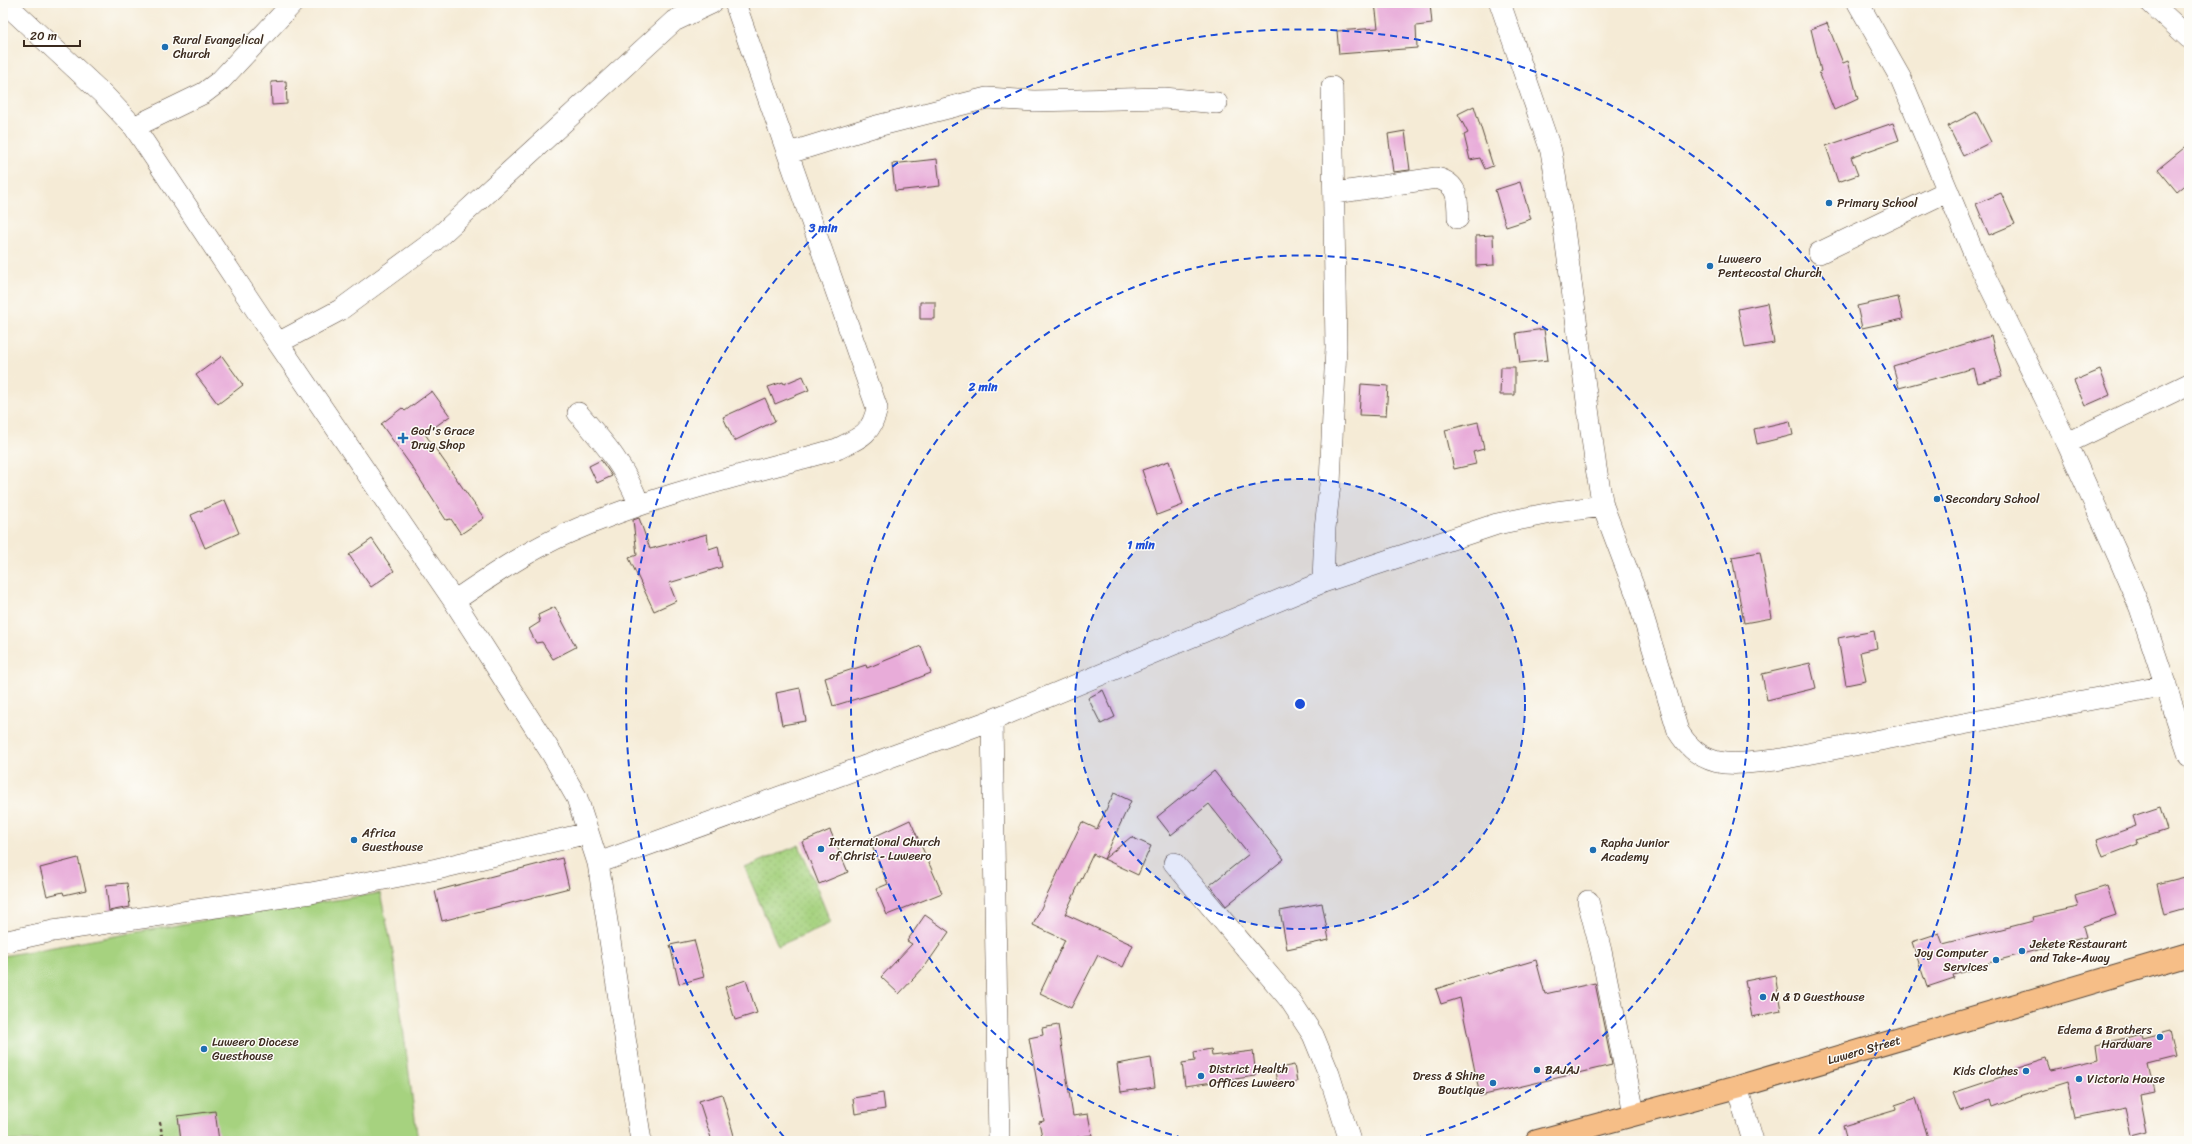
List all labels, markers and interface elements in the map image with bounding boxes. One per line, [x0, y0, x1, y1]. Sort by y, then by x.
scale bar [24, 22, 80, 48]
text: 20 m [30, 25, 57, 47]
place label: Rural Evangelical Church [173, 29, 264, 65]
marker: Rural Evangelical Church [160, 42, 170, 52]
place label: Primary School [1837, 192, 1918, 214]
marker: Primary School [1824, 198, 1834, 208]
text: 3 min [808, 217, 838, 239]
place label: Luweero Pentecostal Church [1718, 248, 1822, 284]
marker: Luweero Pentecostal Church [1705, 261, 1715, 271]
text: 2 min [967, 376, 998, 398]
place label: God's Grace Drug Shop [411, 420, 475, 456]
marker: God's Grace Drug Shop [398, 433, 408, 443]
place label: Secondary School [1945, 488, 2040, 510]
marker: Secondary School [1932, 494, 1942, 504]
text: 1 min [1127, 534, 1155, 556]
centre of rings [1293, 697, 1307, 711]
place label: Africa Guesthouse [361, 822, 423, 858]
place label: International Church of Christ - Luweero [828, 831, 940, 867]
place label: Rapha Junior Academy [1600, 832, 1670, 868]
marker: Africa Guesthouse [349, 835, 359, 845]
marker: International Church of Christ - Luweero [816, 844, 826, 854]
marker: Rapha Junior Academy [1588, 845, 1598, 855]
place label: Jekete Restaurant and Take-Away [2029, 933, 2127, 969]
place label: Joy Computer Services [1914, 942, 1989, 978]
marker: Jekete Restaurant and Take-Away [2017, 946, 2027, 956]
marker: Joy Computer Services [1991, 955, 2001, 965]
place label: N & D Guesthouse [1771, 986, 1865, 1008]
marker: N & D Guesthouse [1758, 992, 1768, 1002]
place label: Edema & Brothers Hardware [2057, 1019, 2152, 1055]
street label: Luwero Street [1825, 1029, 1903, 1071]
place label: Luweero Diocese Guesthouse [212, 1031, 299, 1067]
marker: Edema & Brothers Hardware [2155, 1032, 2165, 1042]
marker: Luweero Diocese Guesthouse [199, 1044, 209, 1054]
place label: District Health Offices Luweero [1209, 1058, 1295, 1094]
place label: BAJAJ [1545, 1059, 1580, 1081]
place label: Kids Clothes [1953, 1060, 2018, 1082]
place label: Dress & Shine Boutique [1413, 1065, 1485, 1101]
marker: BAJAJ [1532, 1065, 1542, 1075]
marker: Kids Clothes [2021, 1066, 2031, 1076]
place label: Victoria House [2087, 1068, 2165, 1090]
marker: District Health Offices Luweero [1196, 1071, 1206, 1081]
marker: Victoria House [2074, 1074, 2084, 1084]
marker: Dress & Shine Boutique [1488, 1078, 1498, 1088]

